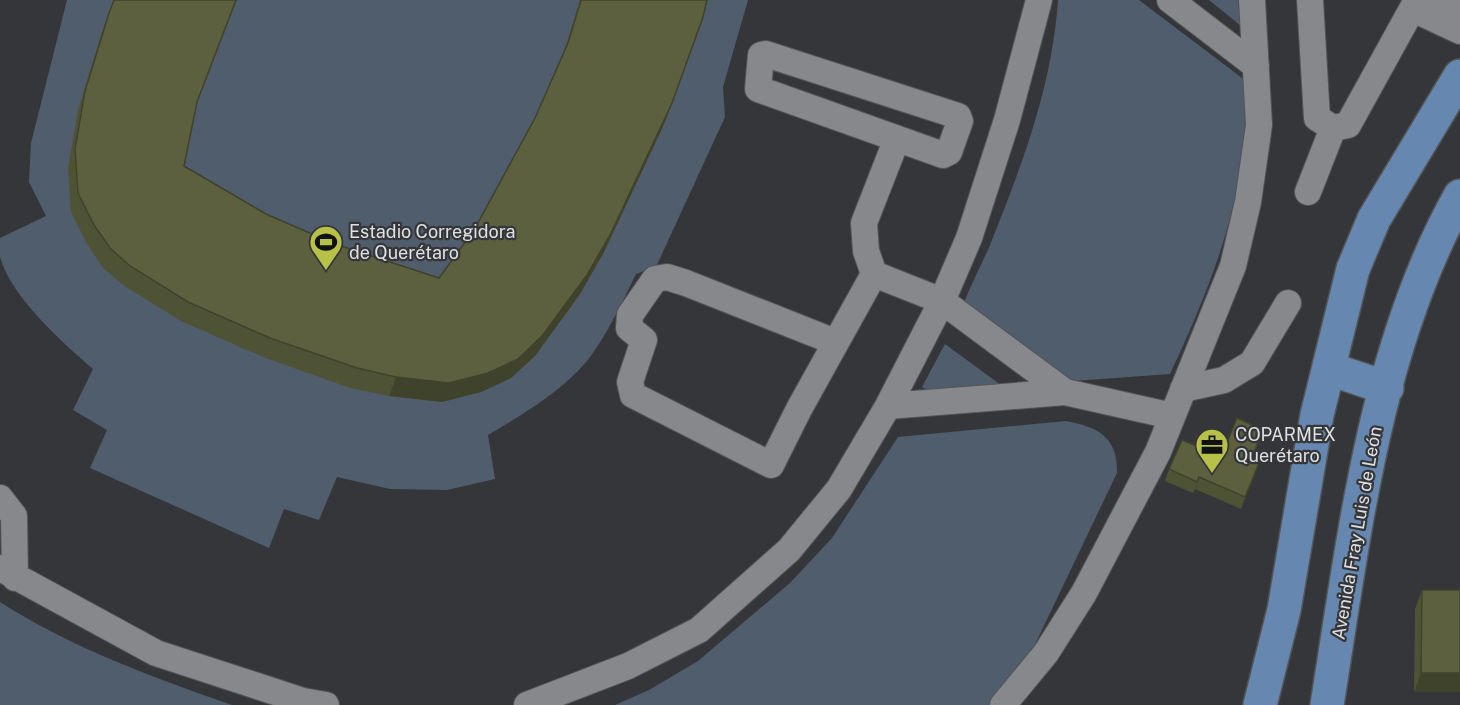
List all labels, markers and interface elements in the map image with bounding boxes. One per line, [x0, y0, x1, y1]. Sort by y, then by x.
place label: Estadio Corregidora de Querétaro [349, 221, 515, 263]
sports icon: Estadio Corregidora de Querétaro [308, 224, 344, 271]
place label: COPARMEX Querétaro [1235, 424, 1336, 466]
street label: Avenida Fray Luis de León [1327, 425, 1386, 641]
office icon: COPARMEX Querétaro [1194, 427, 1230, 474]

